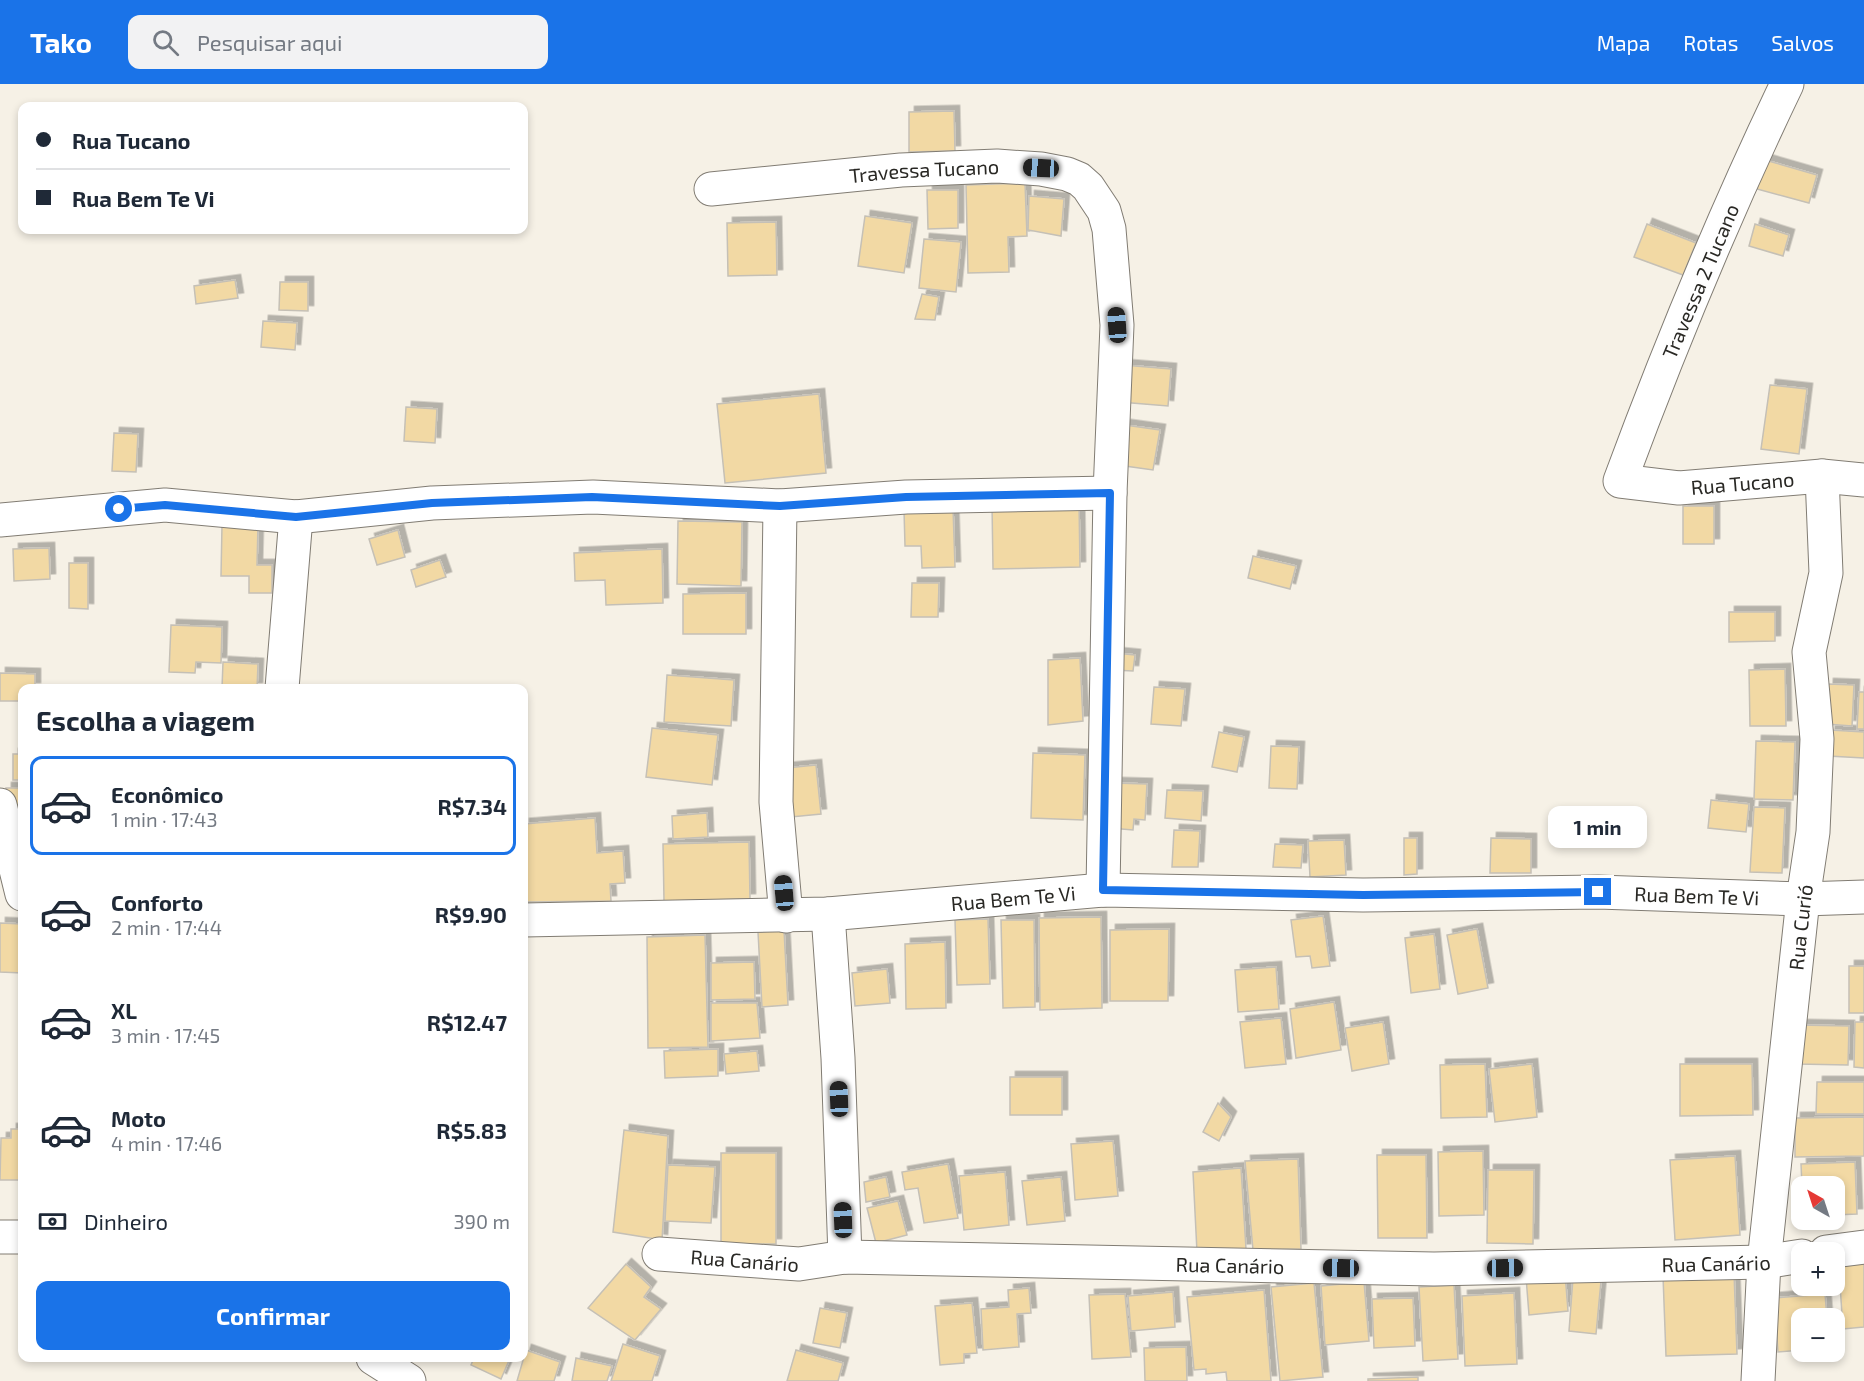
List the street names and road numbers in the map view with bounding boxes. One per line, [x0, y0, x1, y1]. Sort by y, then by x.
street label: Travessa Tucano [848, 154, 1000, 187]
street label: Travessa 2 Tucano [1657, 200, 1743, 362]
street label: Rua Tucano [1690, 466, 1795, 499]
street label: Rua Bem Te Vi [950, 880, 1077, 915]
street label: Rua Bem Te Vi [1634, 881, 1760, 910]
street label: Rua Curió [1783, 882, 1817, 971]
street label: Rua Canário [690, 1244, 800, 1276]
street label: Rua Canário [1661, 1249, 1772, 1276]
street label: Rua Canário [1175, 1252, 1285, 1278]

